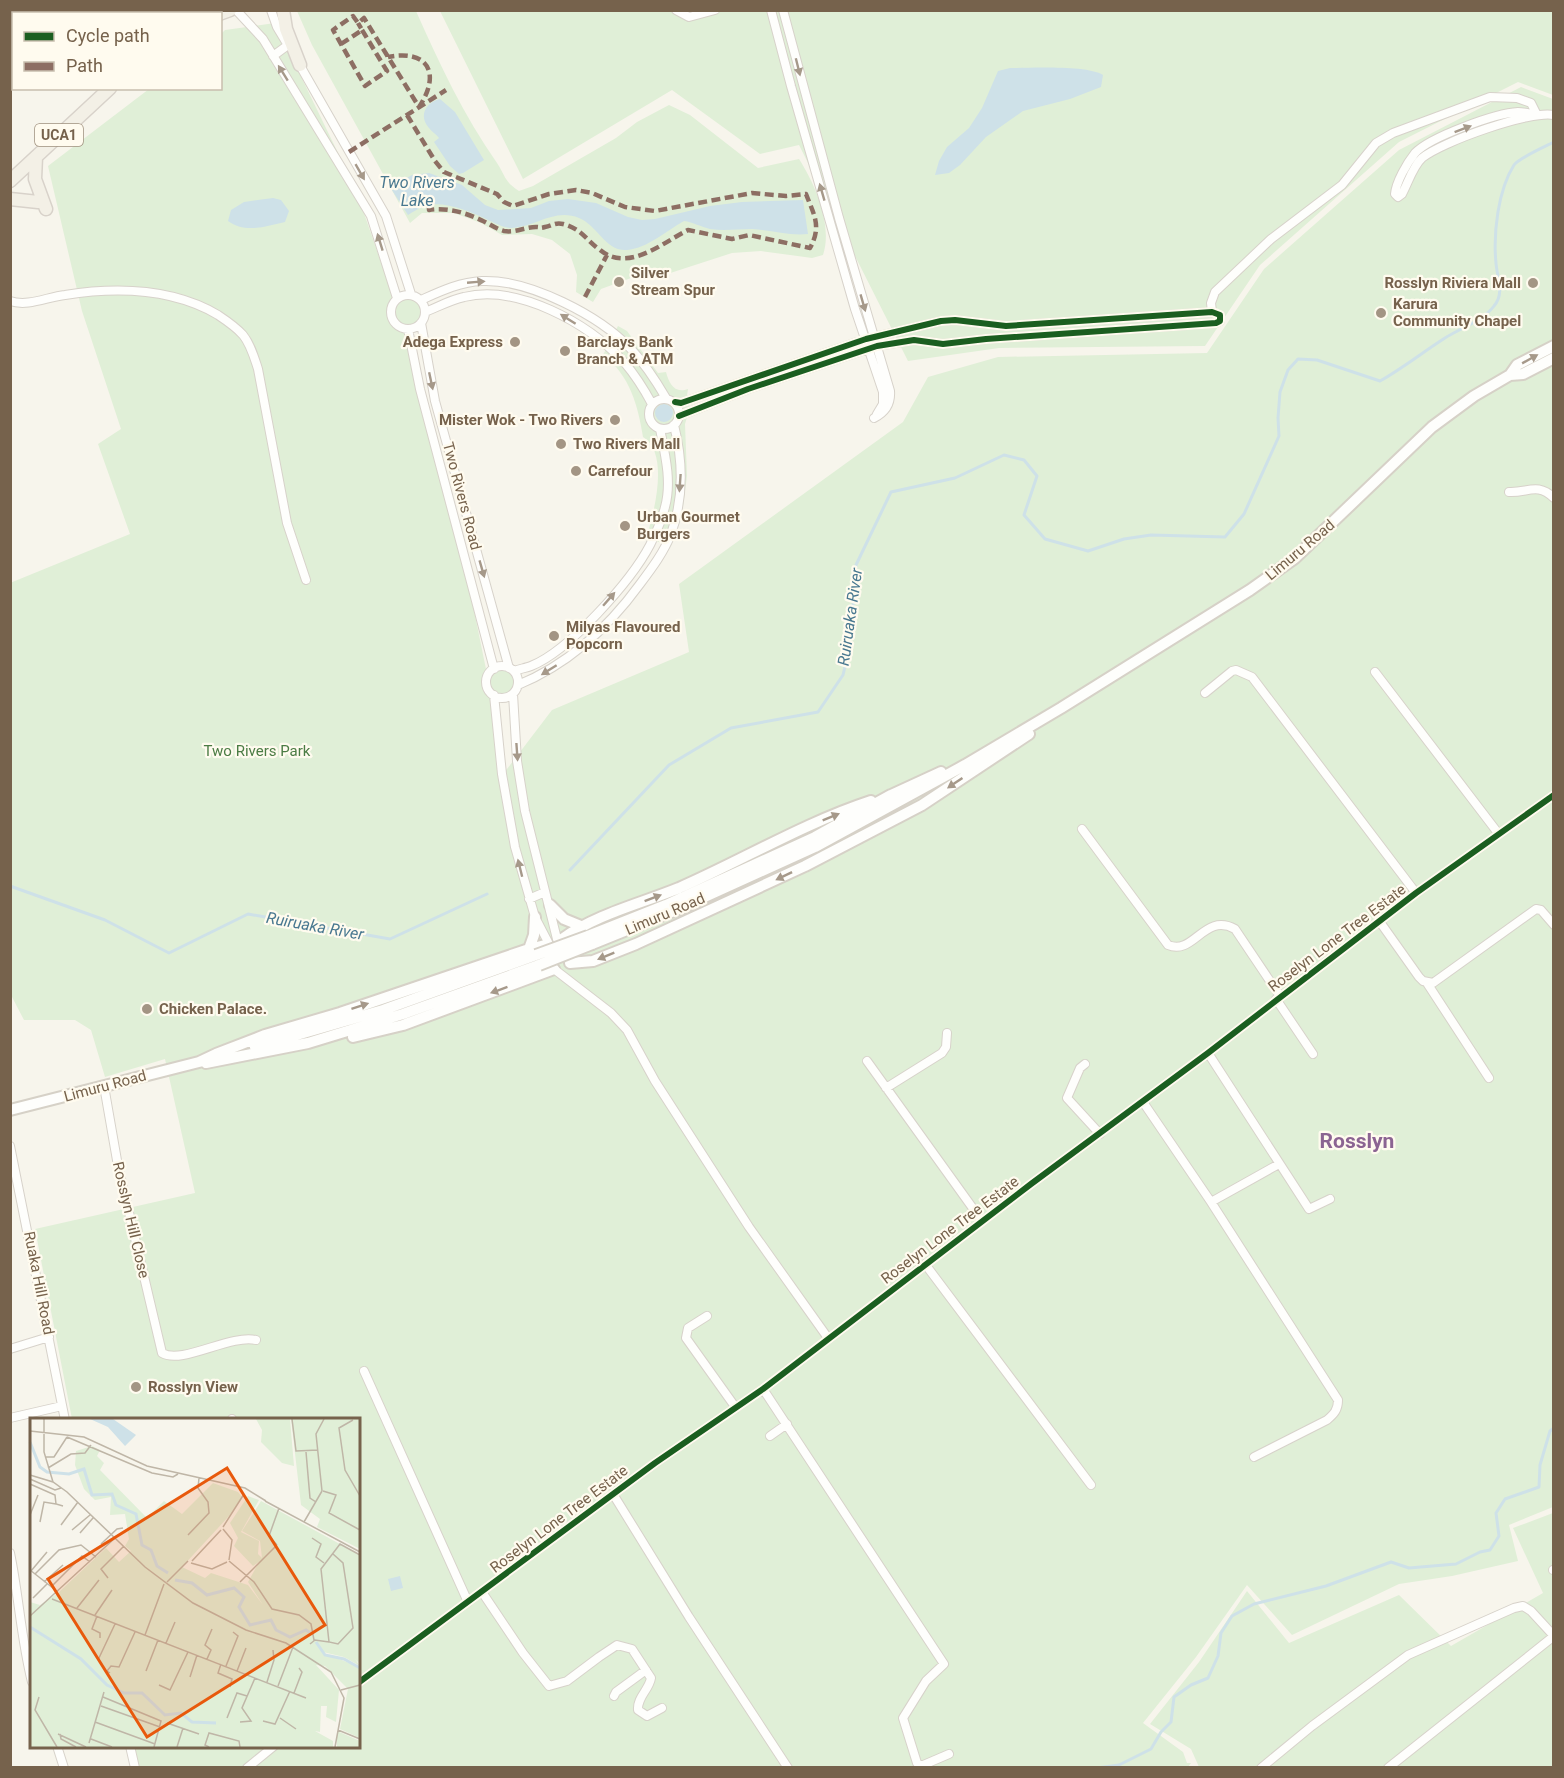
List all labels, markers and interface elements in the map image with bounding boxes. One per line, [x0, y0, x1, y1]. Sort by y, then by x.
legend [12, 12, 222, 90]
text: Cycle path [66, 25, 150, 46]
text: Path [66, 55, 103, 76]
one-way arrow [793, 58, 803, 76]
one-way arrow [278, 65, 289, 81]
one-way arrow [1454, 123, 1472, 133]
road number: UCA1 [35, 124, 83, 146]
one-way arrow [355, 164, 366, 180]
water label: Two Rivers Lake [379, 173, 455, 210]
one-way arrow [817, 183, 826, 201]
one-way arrow [375, 233, 384, 251]
place label: Silver Stream Spur [631, 264, 716, 299]
place label: Rosslyn Riviera Mall [1385, 274, 1521, 292]
marker: Silver Stream Spur [612, 275, 626, 289]
marker: Rosslyn Riviera Mall [1526, 276, 1540, 290]
one-way arrow [467, 277, 486, 287]
one-way arrow [859, 294, 868, 312]
place label: Karura Community Chapel [1393, 295, 1521, 330]
marker: Karura Community Chapel [1374, 306, 1388, 320]
one-way arrow [560, 314, 576, 325]
place label: Adega Express [403, 333, 503, 351]
place label: Barclays Bank Branch & ATM [577, 333, 674, 368]
marker: Adega Express [508, 335, 522, 349]
marker: Barclays Bank Branch & ATM [558, 344, 572, 358]
one-way arrow [1522, 353, 1538, 364]
one-way arrow [427, 371, 436, 390]
place label: Mister Wok - Two Rivers [439, 411, 603, 429]
marker: Mister Wok - Two Rivers [608, 413, 622, 427]
place label: Two Rivers Mall [573, 435, 680, 453]
marker: Two Rivers Mall [554, 437, 568, 451]
street label: Two Rivers Road [439, 440, 485, 552]
place label: Carrefour [588, 462, 653, 480]
marker: Carrefour [569, 464, 583, 478]
one-way arrow [676, 474, 685, 493]
place label: Urban Gourmet Burgers [637, 508, 740, 543]
street label: Limuru Road [1262, 516, 1338, 584]
marker: Urban Gourmet Burgers [618, 519, 632, 533]
one-way arrow [477, 560, 487, 578]
water label: Ruiruaka River [834, 566, 866, 667]
one-way arrow [602, 592, 615, 607]
place label: Milyas Flavoured Popcorn [566, 618, 680, 653]
marker: Milyas Flavoured Popcorn [547, 629, 561, 643]
one-way arrow [541, 664, 557, 675]
park label: Two Rivers Park [204, 742, 311, 760]
one-way arrow [512, 743, 522, 762]
one-way arrow [948, 777, 964, 789]
one-way arrow [822, 812, 840, 822]
one-way arrow [515, 859, 525, 877]
one-way arrow [775, 871, 792, 880]
street label: Roselyn Lone Tree Estate [1265, 880, 1409, 996]
street label: Limuru Road [623, 889, 707, 939]
one-way arrow [644, 892, 662, 902]
water label: Ruiruaka River [265, 908, 366, 944]
one-way arrow [597, 951, 615, 961]
one-way arrow [490, 985, 508, 995]
place label: Chicken Palace. [159, 1000, 267, 1018]
one-way arrow [351, 1001, 369, 1011]
marker: Chicken Palace. [140, 1002, 154, 1016]
street label: Limuru Road [62, 1066, 148, 1106]
district label: Rosslyn [1320, 1129, 1394, 1153]
street label: Rosslyn Hill Close [109, 1160, 153, 1280]
street label: Roselyn Lone Tree Estate [878, 1172, 1022, 1288]
street label: Ruaka Hill Road [20, 1230, 58, 1336]
place label: Rosslyn View [148, 1378, 238, 1396]
marker: Rosslyn View [129, 1380, 143, 1394]
inset map [30, 1418, 360, 1748]
street label: Roselyn Lone Tree Estate [487, 1461, 631, 1577]

